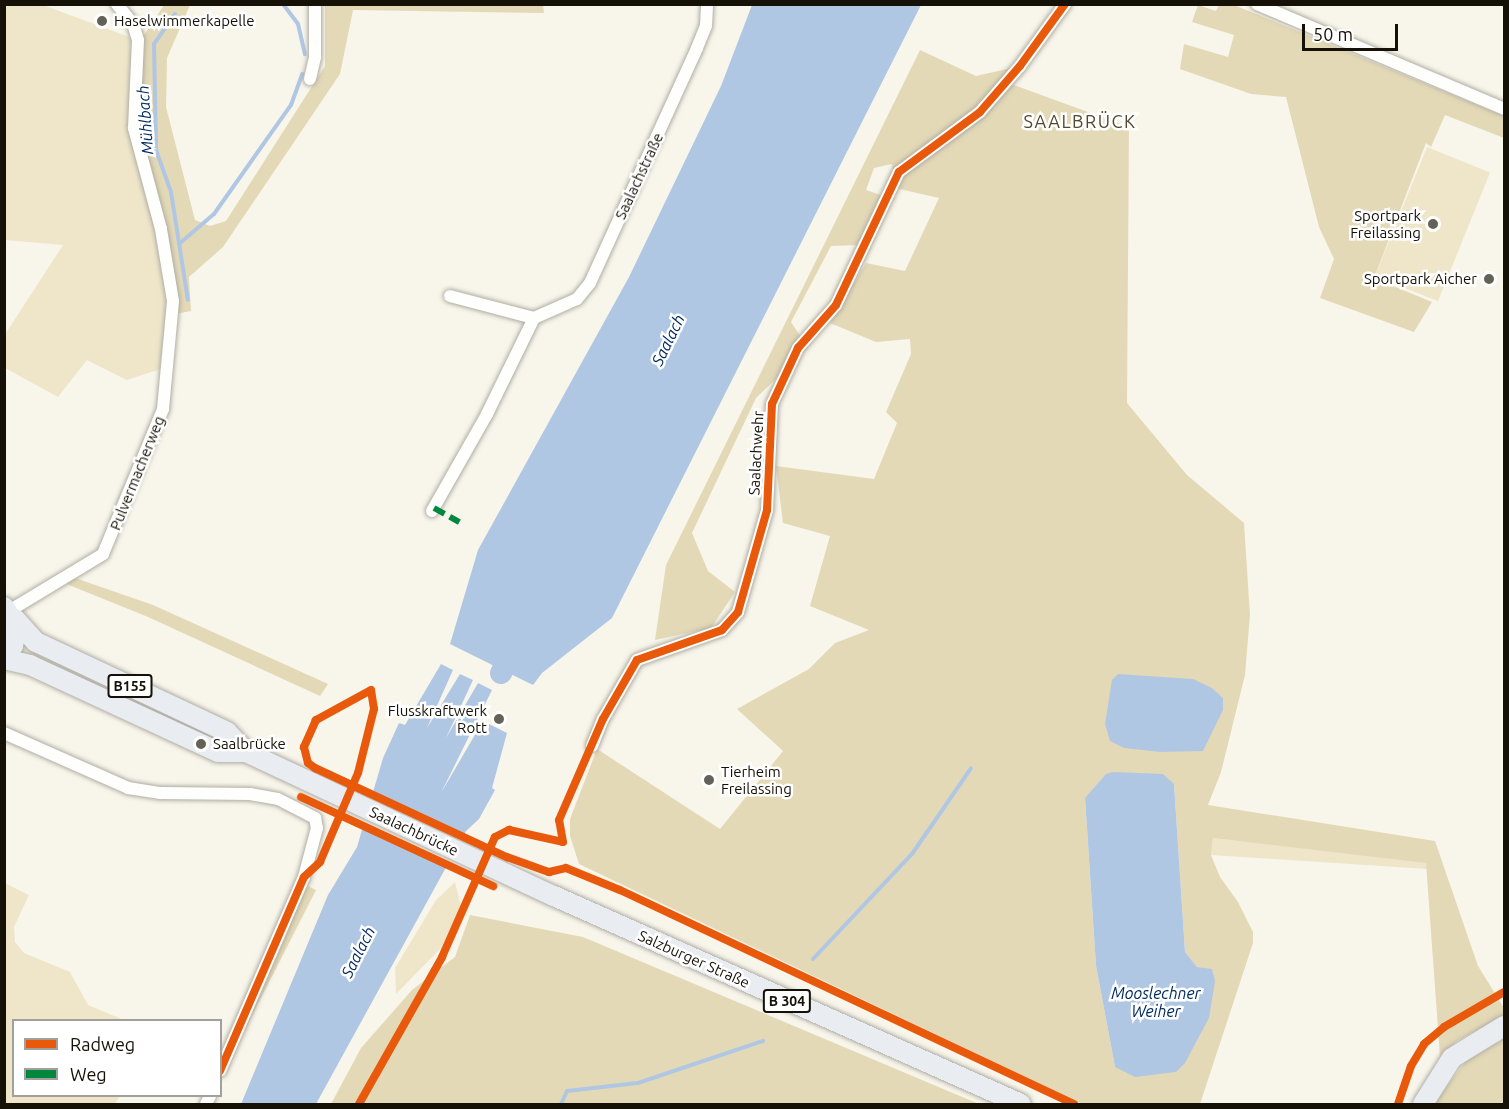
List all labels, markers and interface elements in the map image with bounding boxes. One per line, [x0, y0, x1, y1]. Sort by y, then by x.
place label: Haselwimmerkapelle [114, 12, 254, 30]
scale bar [1305, 12, 1401, 50]
marker: Haselwimmerkapelle [95, 14, 109, 28]
text: 50 m [1313, 24, 1353, 44]
water label: Mühlbach [133, 85, 157, 155]
district label: SAALBRÜCK [1023, 110, 1137, 132]
street label: Saalachstraße [611, 130, 667, 222]
place label: Sportpark Freilassing [1350, 206, 1421, 241]
marker: Sportpark Freilassing [1426, 217, 1440, 231]
place label: Sportpark Aicher [1364, 270, 1477, 288]
marker: Sportpark Aicher [1482, 272, 1496, 286]
water label: Saalach [647, 311, 689, 369]
street label: Saalachwehr [745, 410, 767, 496]
street label: Pulvermacherweg [106, 413, 168, 533]
road number: B155 [108, 675, 152, 697]
place label: Flusskraftwerk Rott [388, 701, 487, 736]
marker: Flusskraftwerk Rott [492, 712, 506, 726]
place label: Saalbrücke [213, 735, 286, 753]
marker: Saalbrücke [194, 737, 208, 751]
place label: Tierheim Freilassing [721, 762, 792, 797]
marker: Tierheim Freilassing [702, 773, 716, 787]
street label: Saalachbrücke [367, 803, 461, 859]
water label: Saalach [337, 923, 379, 981]
street label: Salzburger Straße [636, 926, 752, 992]
water label: Mooslechner Weiher [1111, 983, 1201, 1021]
road number: B 304 [762, 990, 812, 1012]
legend [12, 1019, 222, 1097]
text: Radweg [70, 1034, 135, 1054]
text: Weg [70, 1064, 107, 1084]

